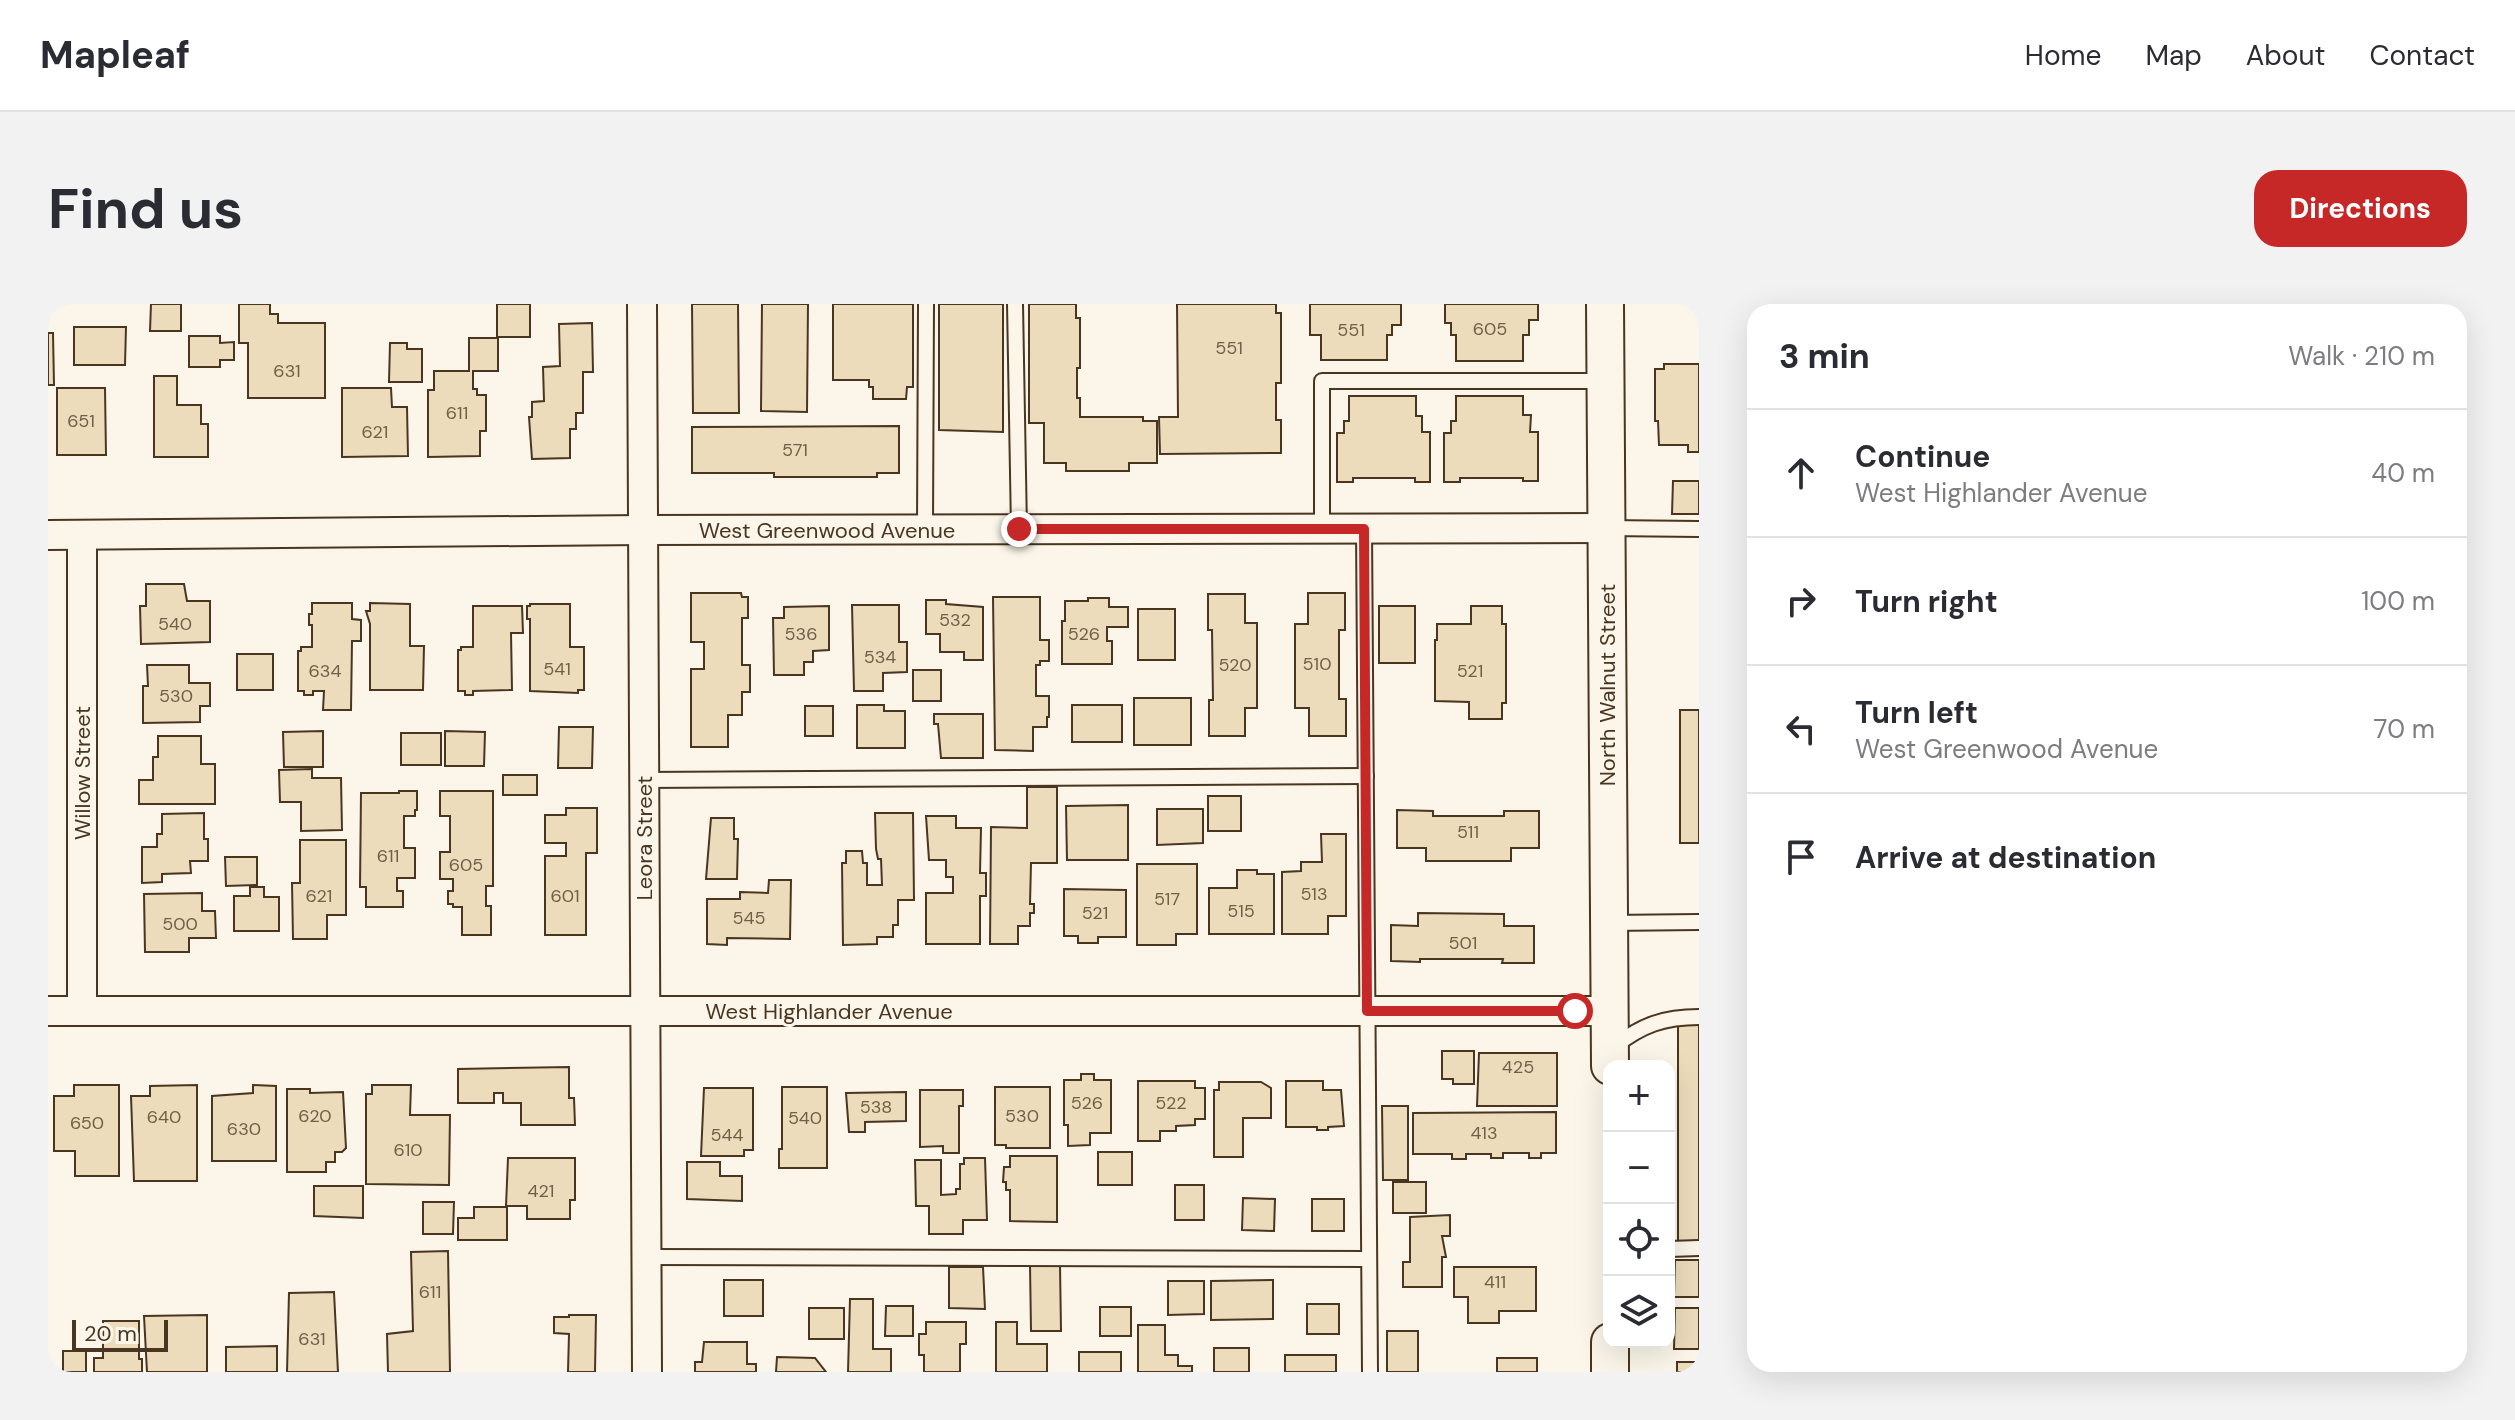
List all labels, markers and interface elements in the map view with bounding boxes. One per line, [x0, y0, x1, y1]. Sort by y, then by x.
text: Mapleaf [40, 30, 190, 80]
text: Home [2025, 37, 2101, 74]
text: Map [2145, 37, 2202, 74]
text: About [2246, 37, 2325, 74]
text: Contact [2369, 37, 2475, 74]
button: Directions [2254, 170, 2467, 247]
text: Find us [48, 172, 243, 245]
house number: 605 [1473, 317, 1507, 341]
house number: 551 [1337, 318, 1365, 342]
text: 3 min [1779, 334, 1870, 379]
house number: 551 [1215, 336, 1243, 360]
text: Walk · 210 m [2288, 339, 2435, 373]
house number: 631 [273, 359, 301, 383]
house number: 611 [446, 401, 468, 425]
house number: 651 [67, 409, 95, 433]
house number: 621 [362, 420, 388, 444]
text: Continue [1855, 437, 1990, 476]
house number: 571 [782, 438, 808, 462]
icon: ahead [1779, 451, 1823, 495]
text: 40 m [2371, 456, 2435, 490]
text: West Highlander Avenue [1855, 476, 2147, 510]
route end [1001, 511, 1037, 547]
street label: West Greenwood Avenue [699, 516, 955, 545]
icon: right [1779, 579, 1823, 623]
text: Turn right [1855, 582, 1998, 621]
street label: North Walnut Street [1593, 584, 1622, 786]
text: 100 m [2361, 584, 2435, 618]
house number: 532 [939, 608, 971, 632]
house number: 540 [158, 612, 192, 636]
house number: 536 [785, 622, 817, 646]
house number: 526 [1068, 622, 1100, 646]
house number: 534 [864, 645, 896, 669]
house number: 510 [1303, 652, 1331, 676]
house number: 520 [1218, 653, 1252, 677]
house number: 541 [543, 657, 571, 681]
house number: 634 [309, 659, 342, 683]
house number: 521 [1457, 659, 1483, 683]
house number: 530 [159, 684, 193, 708]
text: Turn left [1855, 693, 1978, 732]
street label: Willow Street [68, 706, 97, 840]
icon: left [1779, 707, 1823, 751]
text: 70 m [2374, 712, 2435, 746]
text: West Greenwood Avenue [1855, 732, 2158, 766]
street label: Leora Street [630, 776, 659, 900]
house number: 511 [1457, 820, 1479, 844]
icon: arrive [1779, 835, 1823, 879]
text: Arrive at destination [1855, 838, 2156, 877]
house number: 611 [377, 844, 399, 868]
house number: 605 [449, 853, 483, 877]
house number: 513 [1300, 882, 1328, 906]
house number: 621 [306, 884, 332, 908]
house number: 601 [550, 884, 580, 908]
house number: 517 [1154, 887, 1180, 911]
house number: 515 [1227, 899, 1255, 923]
house number: 521 [1082, 901, 1108, 925]
house number: 545 [733, 906, 765, 930]
house number: 500 [162, 912, 198, 936]
house number: 501 [1449, 931, 1477, 955]
route start [1557, 993, 1593, 1029]
street label: West Highlander Avenue [705, 997, 953, 1026]
house number: 425 [1502, 1055, 1534, 1079]
map controls [1603, 1060, 1675, 1348]
button: + [1603, 1060, 1675, 1132]
house number: 526 [1071, 1091, 1103, 1115]
house number: 522 [1155, 1091, 1187, 1115]
house number: 538 [860, 1095, 892, 1119]
house number: 620 [298, 1104, 332, 1128]
house number: 530 [1005, 1104, 1039, 1128]
house number: 640 [147, 1105, 181, 1129]
house number: 540 [788, 1106, 822, 1130]
house number: 650 [70, 1111, 104, 1135]
house number: 630 [227, 1117, 261, 1141]
house number: 413 [1470, 1121, 1498, 1145]
house number: 544 [711, 1123, 743, 1147]
button: − [1603, 1132, 1675, 1204]
house number: 610 [393, 1138, 423, 1162]
house number: 421 [528, 1179, 554, 1203]
button: locate [1603, 1204, 1675, 1276]
house number: 411 [1484, 1270, 1506, 1294]
button: layers [1603, 1276, 1675, 1348]
house number: 611 [419, 1280, 441, 1304]
scale bar [72, 1316, 168, 1352]
text: 20 m [84, 1319, 137, 1348]
house number: 631 [298, 1327, 326, 1351]

